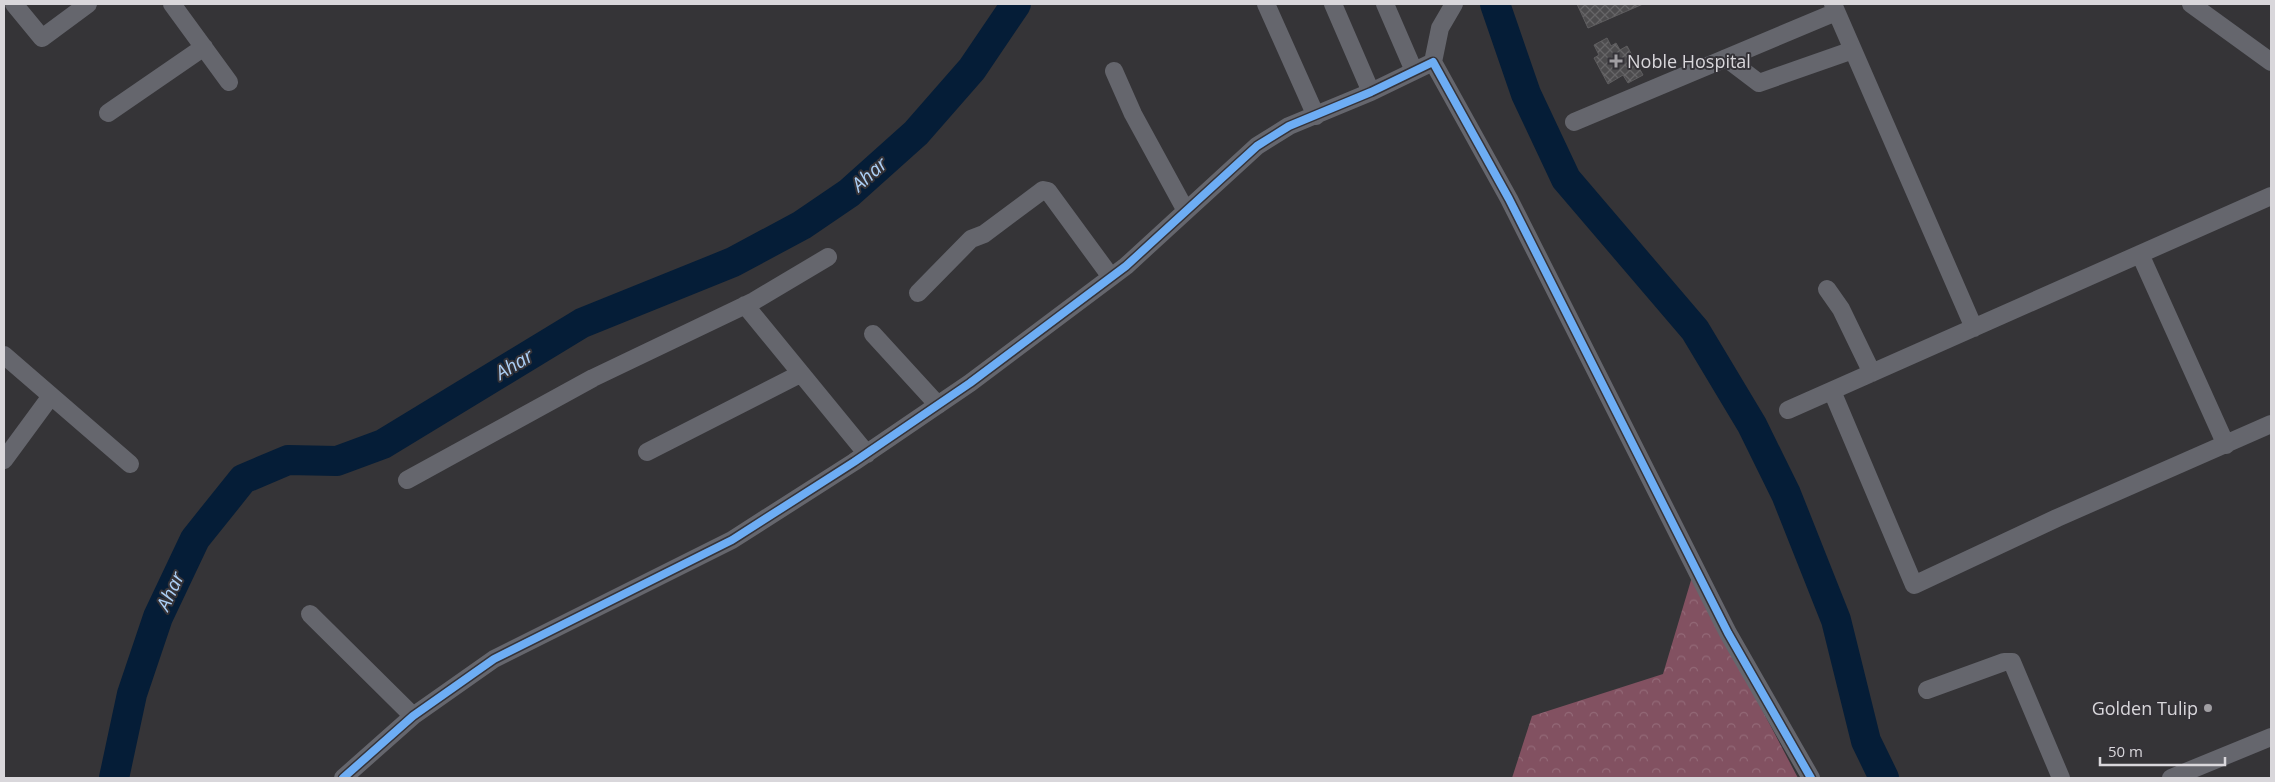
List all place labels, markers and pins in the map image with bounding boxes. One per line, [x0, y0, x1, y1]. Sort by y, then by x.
place label: Noble Hospital [1627, 49, 1751, 73]
marker: Noble Hospital [1609, 54, 1623, 68]
place label: Golden Tulip [2092, 696, 2198, 720]
marker: Golden Tulip [2202, 702, 2214, 714]

